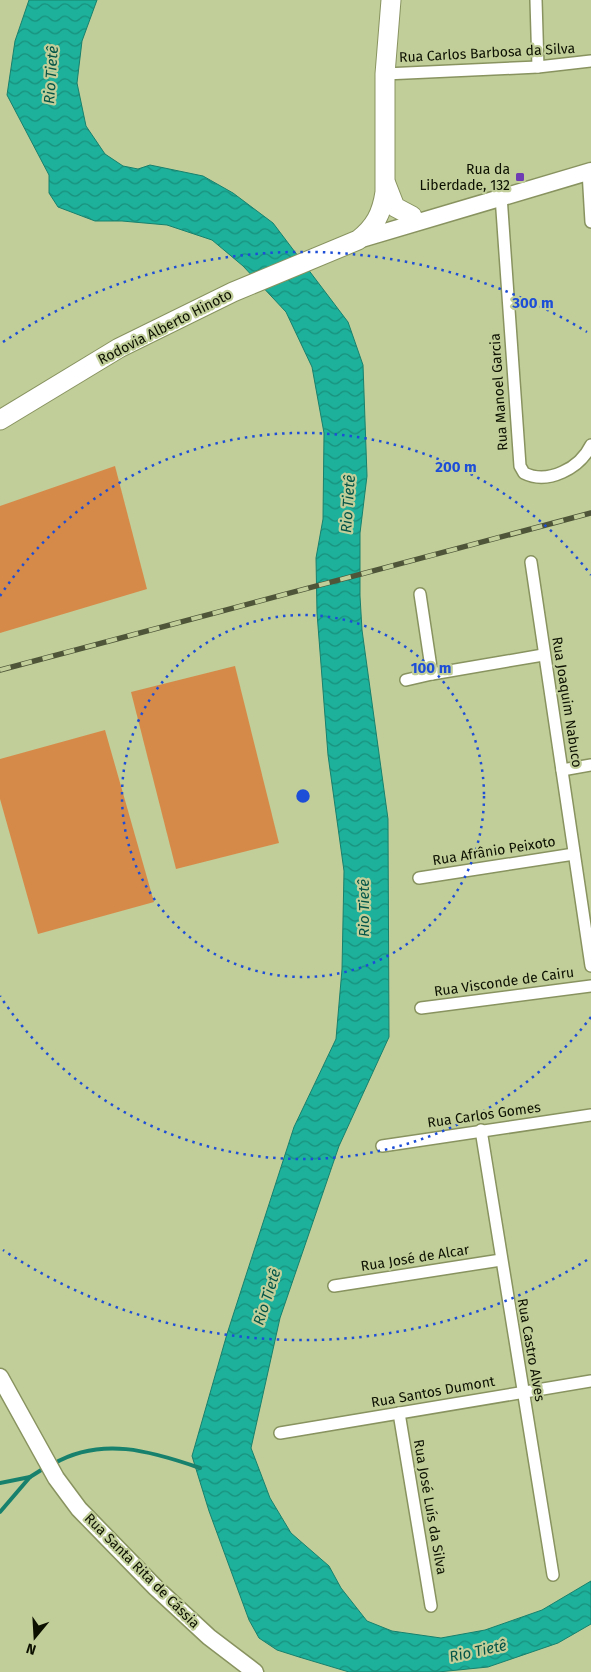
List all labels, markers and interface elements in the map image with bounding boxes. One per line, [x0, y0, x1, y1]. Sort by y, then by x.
street label: Rua Carlos Barbosa da Silva [398, 40, 576, 66]
water label: Rio Tietê [40, 45, 62, 105]
place label: Rua da Liberdade, 132 [419, 161, 510, 194]
marker: Rua da Liberdade, 132 [514, 171, 526, 183]
street label: Rodovia Alberto Hinoto [95, 286, 235, 368]
text: 300 m [511, 294, 554, 312]
street label: Rua Manoel Garcia [486, 333, 512, 451]
text: 200 m [435, 458, 477, 476]
water label: Rio Tietê [337, 474, 359, 534]
street label: Rua Joaquim Nabuco [548, 635, 586, 769]
text: 100 m [411, 659, 451, 677]
centre of rings [294, 787, 312, 805]
street label: Rua Afrânio Peixoto [431, 833, 557, 869]
water label: Rio Tietê [355, 879, 373, 937]
street label: Rua Visconde de Cairu [433, 964, 575, 1000]
street label: Rua Carlos Gomes [426, 1099, 542, 1131]
street label: Rua José de Alcar [360, 1241, 471, 1275]
water label: Rio Tietê [249, 1266, 285, 1327]
street label: Rua Castro Alves [514, 1297, 549, 1403]
street label: Rua Santos Dumont [370, 1373, 497, 1411]
street label: Rua José Luís da Silva [410, 1438, 450, 1576]
street label: Rua Santa Rita de Cássia [81, 1510, 203, 1632]
north arrow [10, 1612, 60, 1662]
water label: Rio Tietê [448, 1636, 509, 1666]
text: N [24, 1639, 38, 1658]

